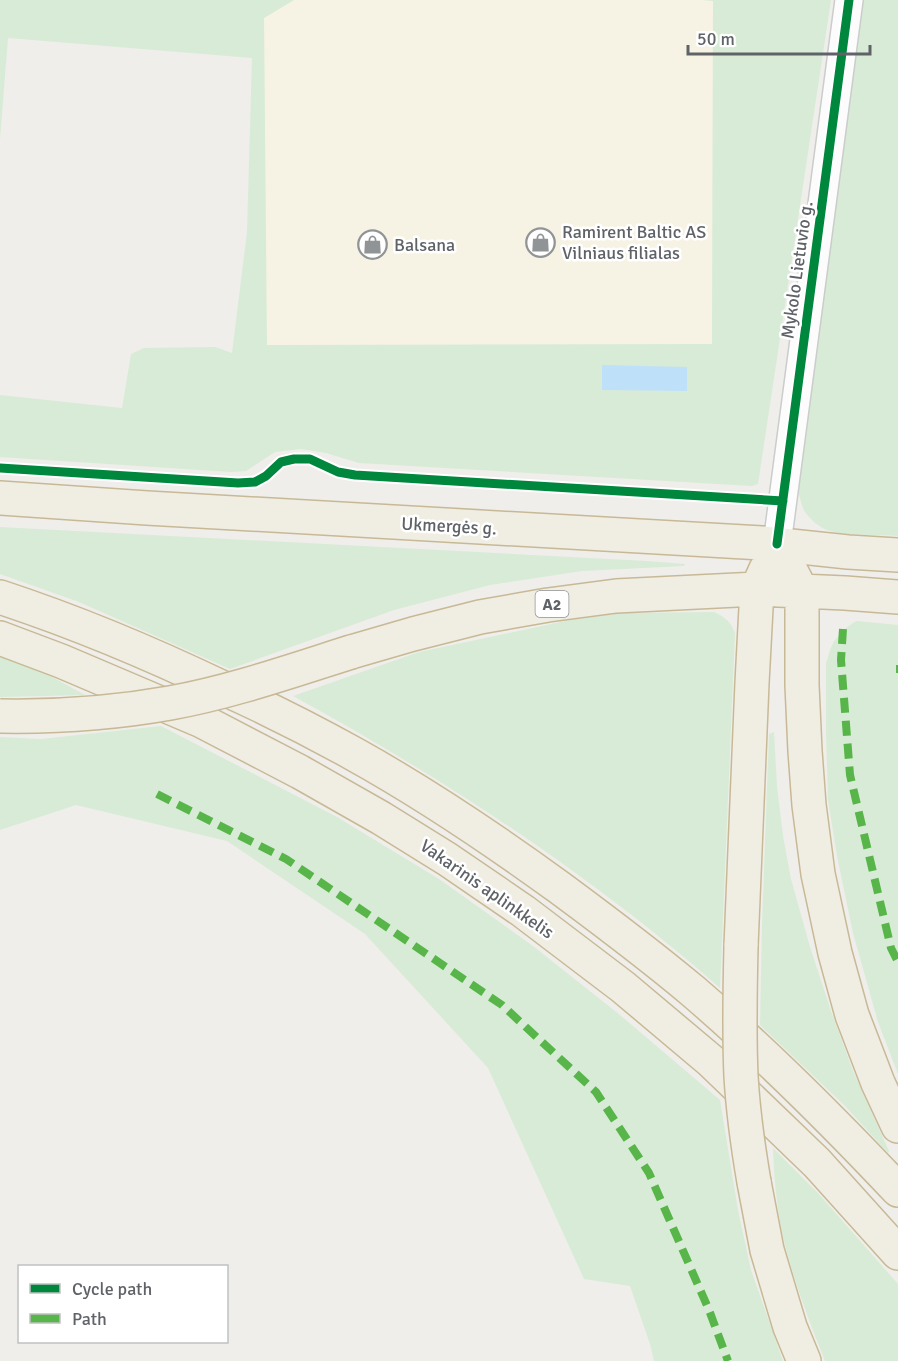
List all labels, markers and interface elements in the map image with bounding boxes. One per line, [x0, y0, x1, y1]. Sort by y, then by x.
scale bar [688, 18, 870, 56]
text: 50 m [697, 28, 735, 50]
street label: Mykolo Lietuvio g. [776, 200, 818, 340]
place label: Ramirent Baltic AS Vilniaus filialas [562, 221, 706, 264]
shop icon: Ramirent Baltic AS Vilniaus filialas [525, 226, 557, 258]
shop icon: Balsana [357, 229, 389, 261]
place label: Balsana [394, 234, 455, 256]
street label: Ukmergės g. [401, 513, 497, 539]
road number: A2 [536, 591, 568, 617]
street label: Vakarinis aplinkkelis [416, 835, 558, 944]
legend [18, 1265, 228, 1343]
text: Cycle path [72, 1278, 152, 1300]
text: Path [72, 1308, 107, 1330]

